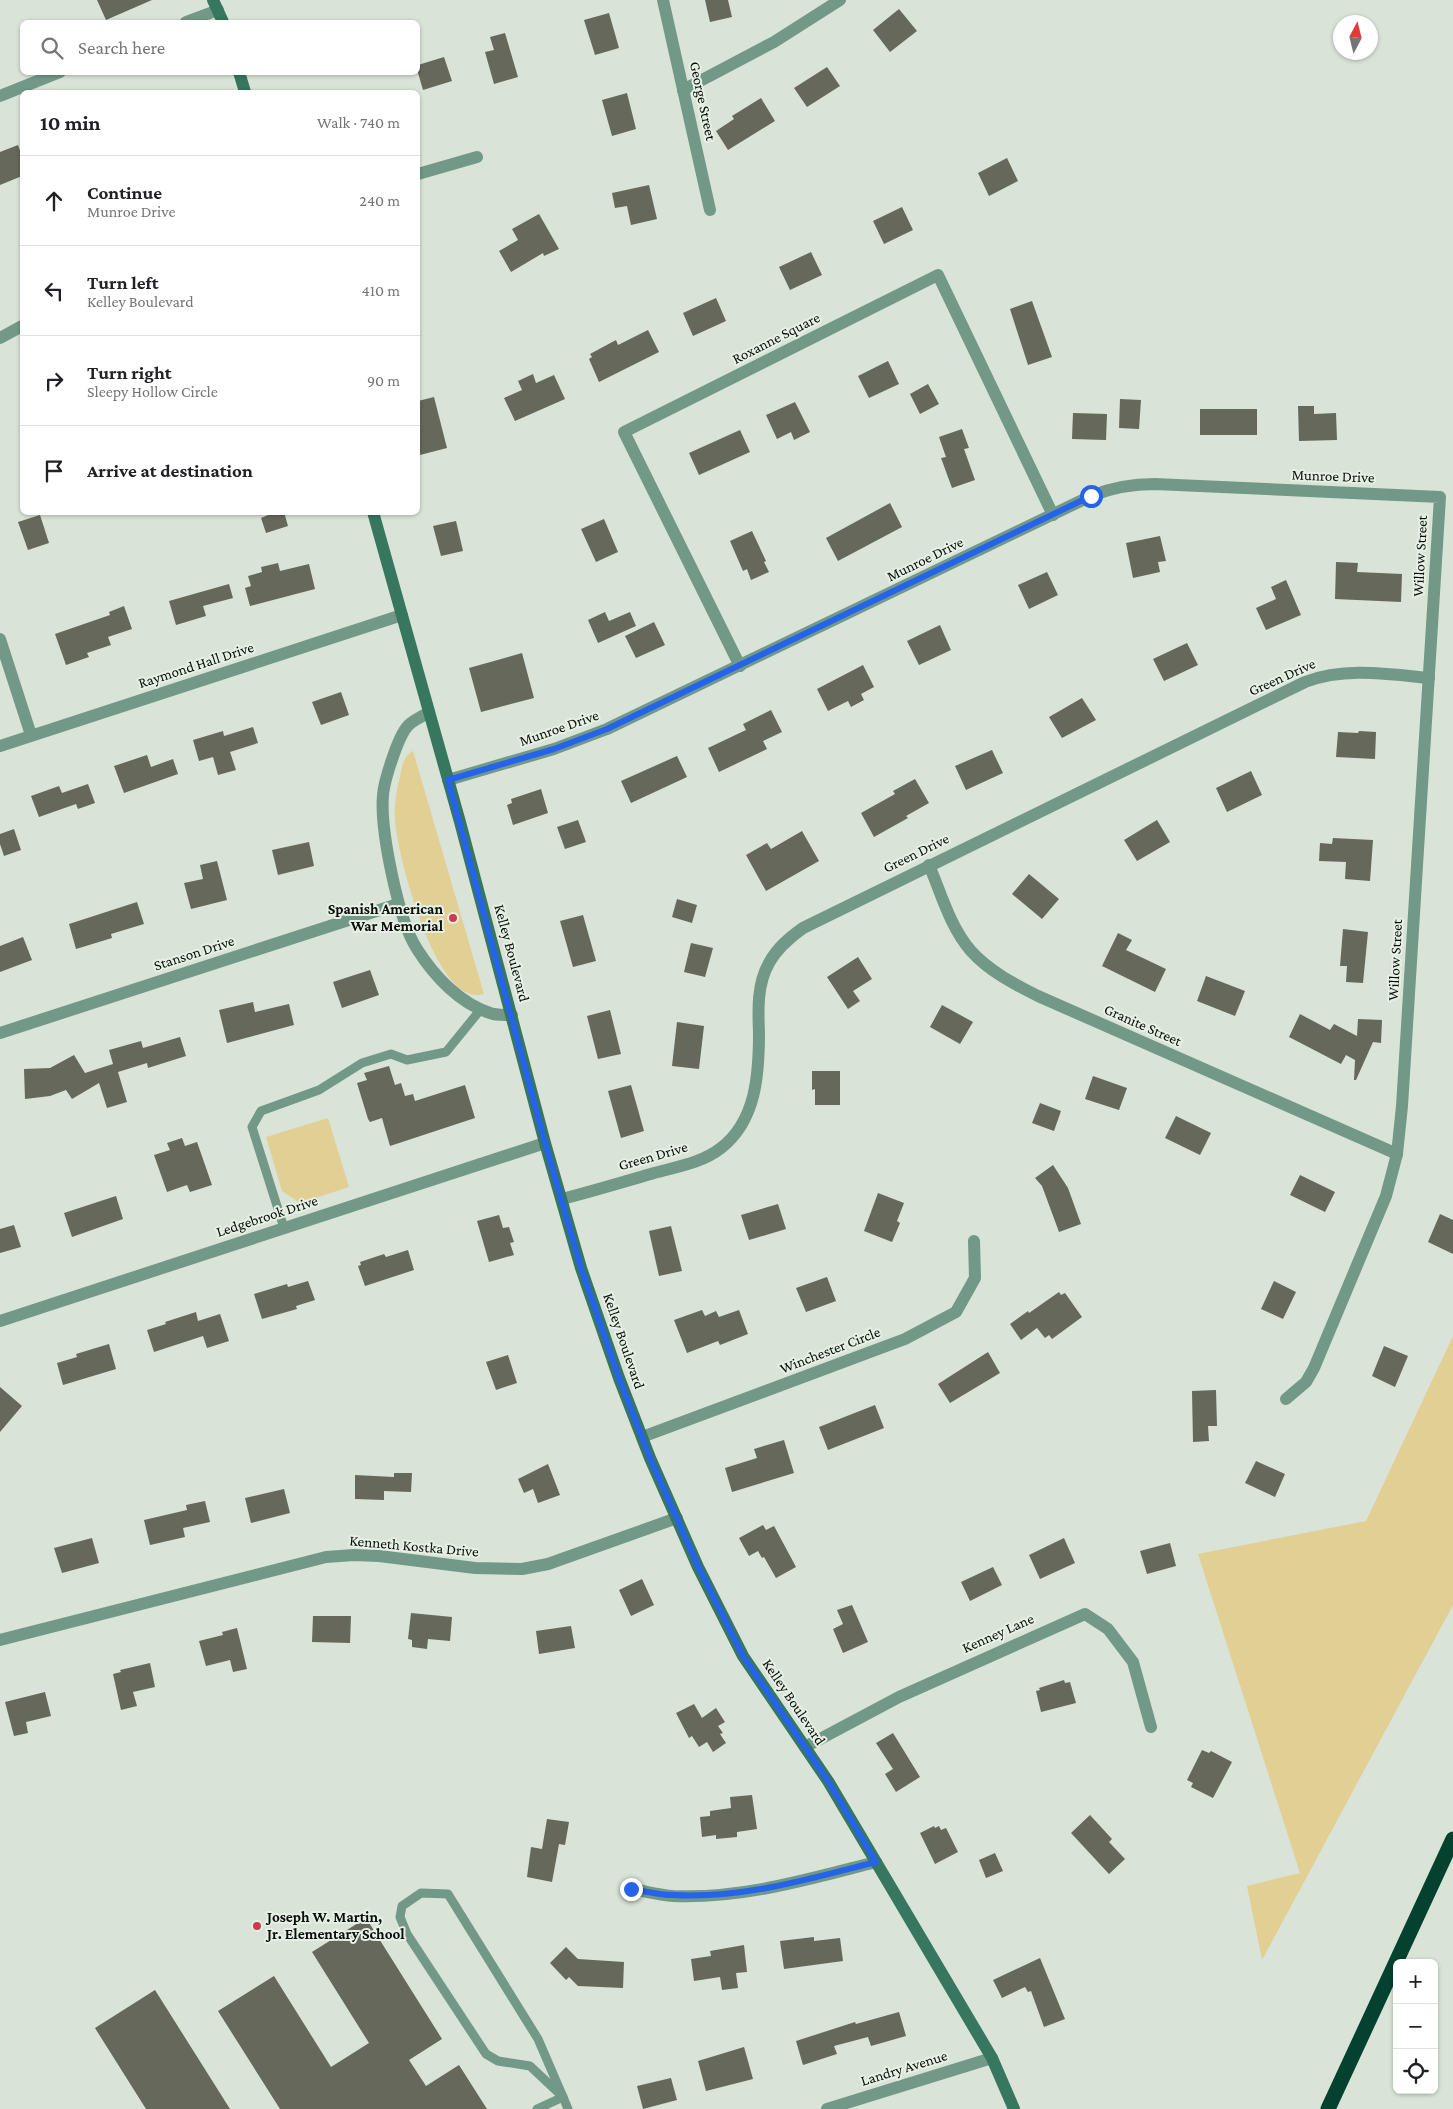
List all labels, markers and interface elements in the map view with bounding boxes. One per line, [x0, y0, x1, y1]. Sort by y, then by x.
north arrow [1333, 15, 1378, 60]
search box [20, 20, 420, 75]
icon: search [38, 34, 66, 62]
text: Search here [78, 37, 165, 58]
street label: George Street [686, 60, 719, 143]
text: 10 min [40, 111, 101, 135]
text: Walk · 740 m [317, 114, 400, 131]
text: Continue [87, 182, 162, 203]
icon: ahead [40, 187, 68, 215]
text: 240 m [359, 192, 400, 209]
text: Munroe Drive [87, 203, 175, 220]
text: Turn left [87, 272, 159, 293]
icon: left [40, 277, 68, 305]
text: 410 m [362, 282, 400, 299]
text: Kelley Boulevard [87, 293, 194, 310]
street label: Roxanne Square [730, 309, 823, 368]
text: Turn right [87, 362, 172, 383]
icon: right [40, 367, 68, 395]
text: 90 m [367, 372, 400, 389]
text: Sleepy Hollow Circle [87, 383, 218, 400]
icon: arrive [40, 457, 68, 485]
text: Arrive at destination [87, 460, 253, 481]
street label: Munroe Drive [1291, 467, 1375, 485]
route start [1080, 485, 1103, 508]
street label: Willow Street [1410, 514, 1430, 597]
street label: Munroe Drive [884, 533, 966, 584]
street label: Raymond Hall Drive [136, 639, 256, 692]
street label: Green Drive [1246, 655, 1318, 699]
street label: Munroe Drive [517, 707, 601, 749]
street label: Green Drive [881, 830, 952, 876]
place label: Spanish American War Memorial [328, 901, 444, 934]
street label: Kelley Boulevard [490, 903, 533, 1004]
marker: Spanish American War Memorial [447, 912, 459, 924]
street label: Willow Street [1385, 918, 1405, 1001]
street label: Stanson Drive [152, 932, 237, 974]
street label: Granite Street [1102, 1001, 1185, 1050]
street label: Green Drive [617, 1138, 690, 1174]
street label: Ledgebrook Drive [214, 1192, 321, 1241]
street label: Kelley Boulevard [599, 1291, 648, 1391]
street label: Winchester Circle [778, 1323, 883, 1377]
street label: Kenneth Kostka Drive [349, 1532, 480, 1560]
street label: Kenney Lane [960, 1610, 1037, 1657]
street label: Kelley Boulevard [759, 1656, 829, 1749]
route end [620, 1878, 643, 1901]
place label: Joseph W. Martin, Jr. Elementary School [265, 1909, 405, 1942]
marker: Joseph W. Martin, Jr. Elementary School [251, 1920, 263, 1932]
map controls [1393, 1959, 1438, 2094]
button: + [1393, 1959, 1438, 2004]
button: − [1393, 2004, 1438, 2049]
street label: Landry Avenue [859, 2047, 950, 2090]
button: locate [1393, 2049, 1438, 2094]

